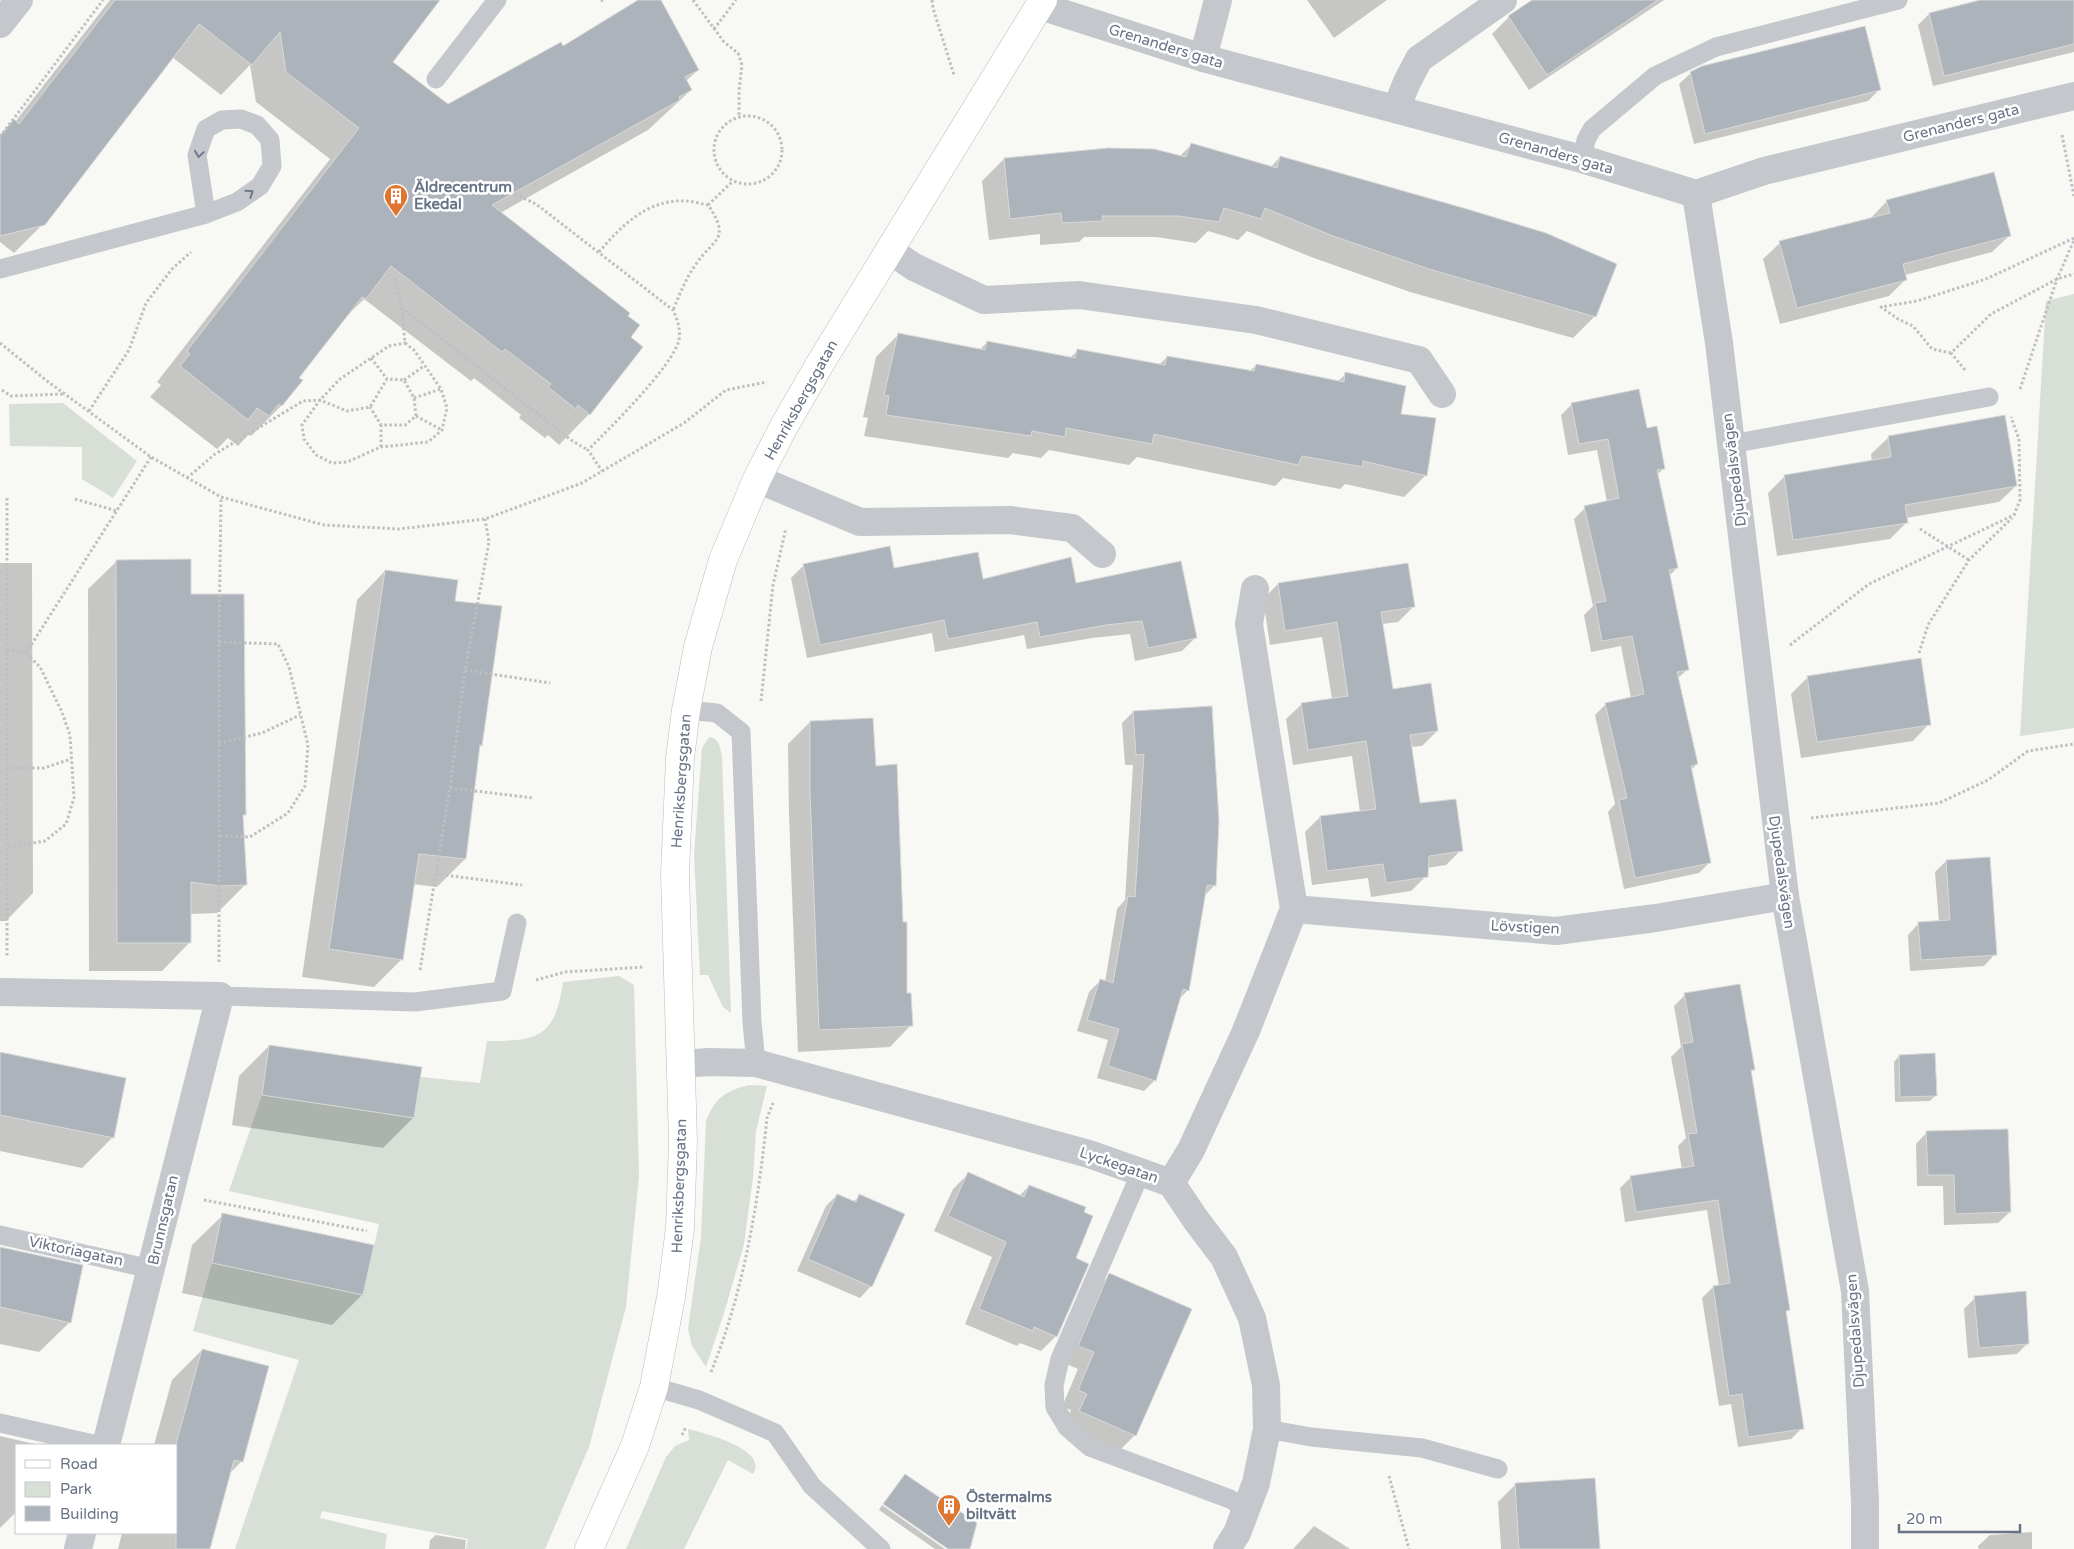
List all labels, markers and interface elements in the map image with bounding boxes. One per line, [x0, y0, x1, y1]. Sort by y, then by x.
street label: Grenanders gata [1107, 20, 1225, 72]
street label: Grenanders gata [1901, 100, 2021, 146]
street label: Grenanders gata [1496, 128, 1616, 178]
one-way arrow [194, 151, 205, 159]
place label: Äldrecentrum Ekedal [414, 178, 512, 213]
building icon: Äldrecentrum Ekedal [383, 183, 409, 217]
one-way arrow [244, 190, 253, 199]
street label: Henriksbergsgatan [760, 337, 842, 463]
street label: Djupedalsvägen [1718, 412, 1750, 528]
street label: Henriksbergsgatan [667, 713, 695, 849]
street label: Djupedalsvägen [1765, 814, 1799, 930]
street label: Lövstigen [1490, 916, 1560, 938]
street label: Henriksbergsgatan [668, 1118, 690, 1254]
street label: Lyckegatan [1077, 1143, 1161, 1187]
street label: Brunnsgatan [144, 1173, 182, 1267]
street label: Viktoriagatan [27, 1232, 125, 1270]
street label: Djupedalsvägen [1842, 1273, 1868, 1389]
legend [15, 1444, 178, 1534]
text: Road [60, 1455, 98, 1473]
text: Park [60, 1480, 92, 1498]
place label: Östermalms biltvätt [966, 1488, 1052, 1523]
building icon: Östermalms biltvätt [936, 1493, 962, 1527]
scale bar [1899, 1502, 2020, 1534]
text: Building [60, 1505, 119, 1523]
text: 20 m [1906, 1510, 1943, 1528]

